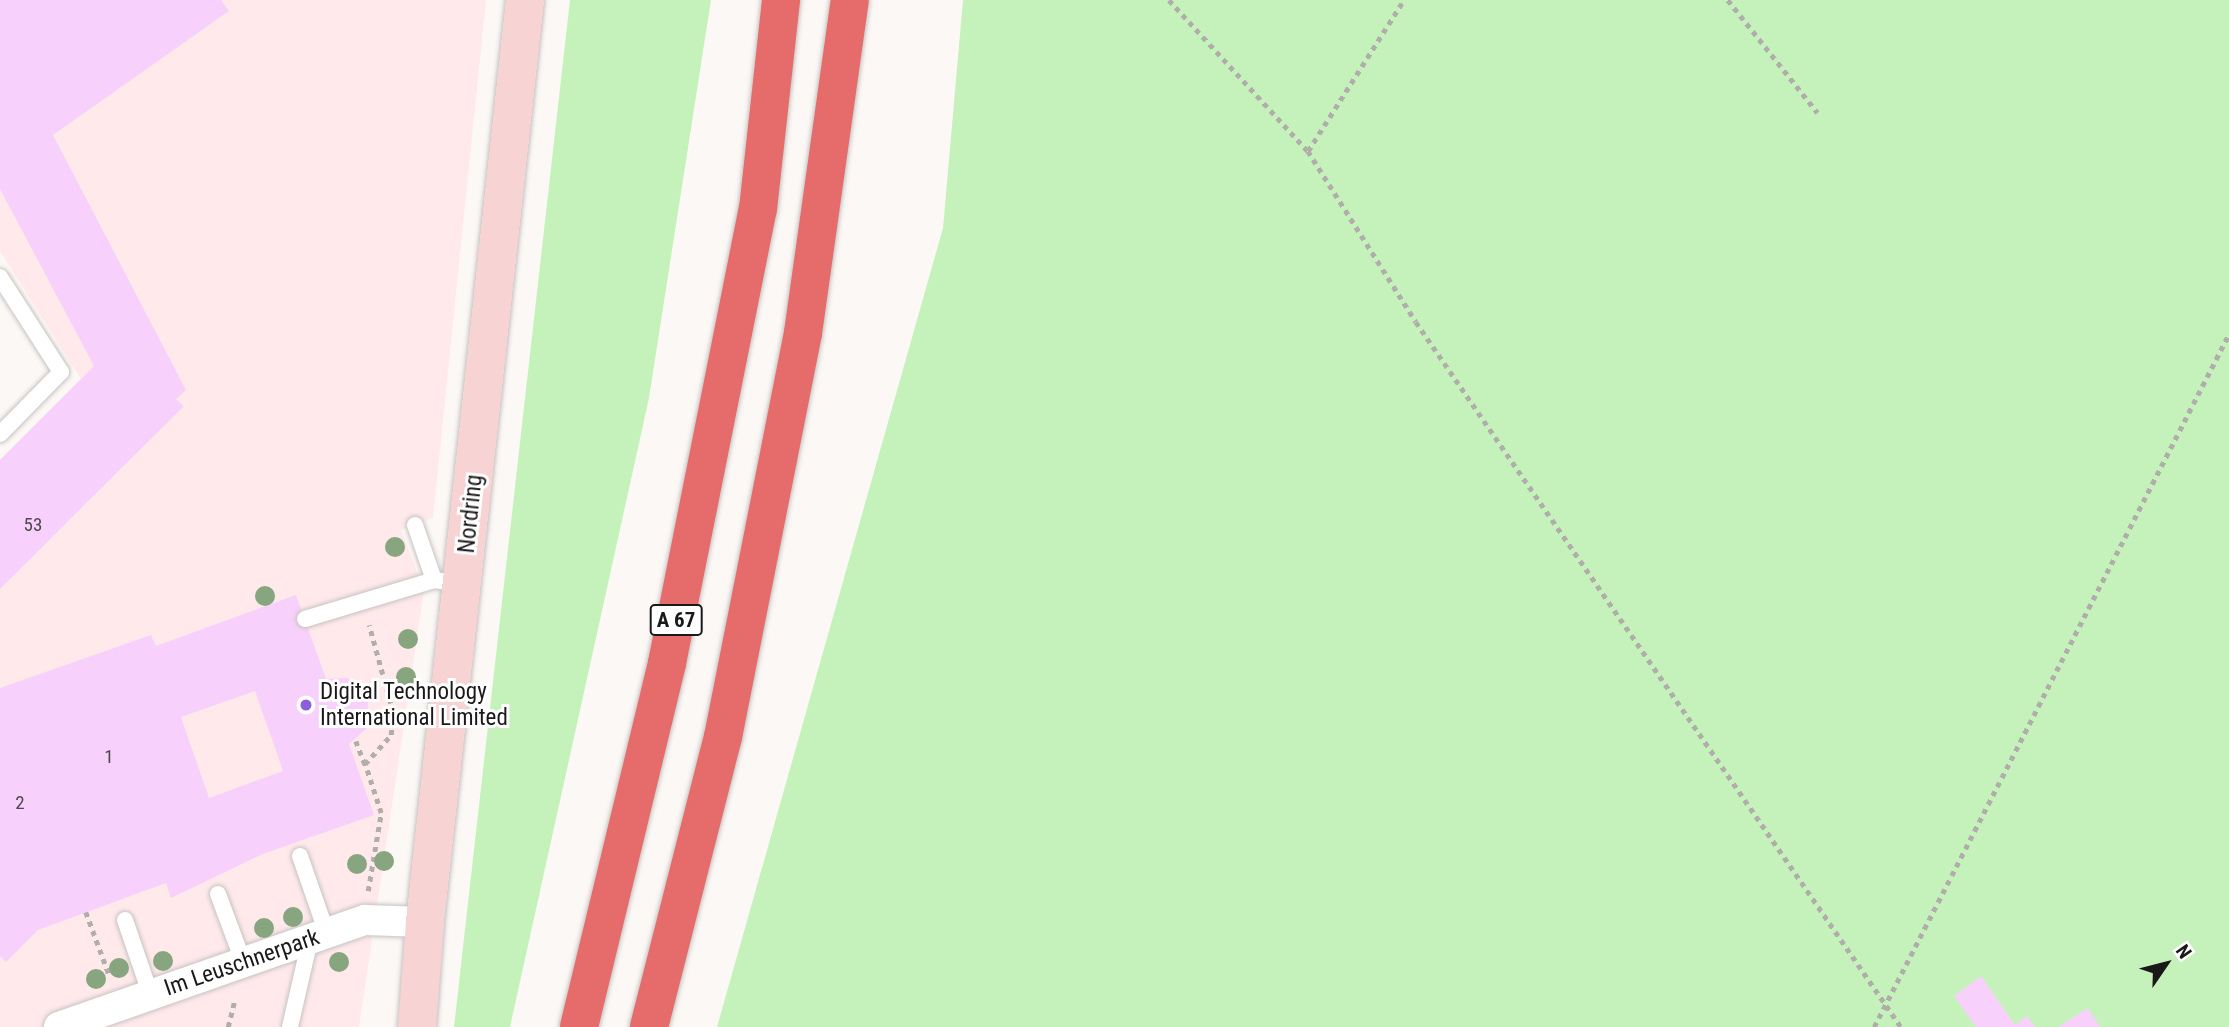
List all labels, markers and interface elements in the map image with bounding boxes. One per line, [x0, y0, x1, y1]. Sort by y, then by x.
street label: Nordring [453, 473, 489, 555]
house number: 53 [24, 514, 42, 536]
road number: A 67 [648, 602, 704, 638]
place label: Digital Technology International Limited [320, 678, 508, 732]
marker: Digital Technology International Limited [298, 697, 314, 713]
house number: 1 [104, 746, 114, 768]
house number: 2 [15, 792, 25, 814]
street label: Im Leuschnerpark [161, 924, 323, 1002]
north arrow [2131, 929, 2201, 999]
text: N [2171, 940, 2196, 963]

